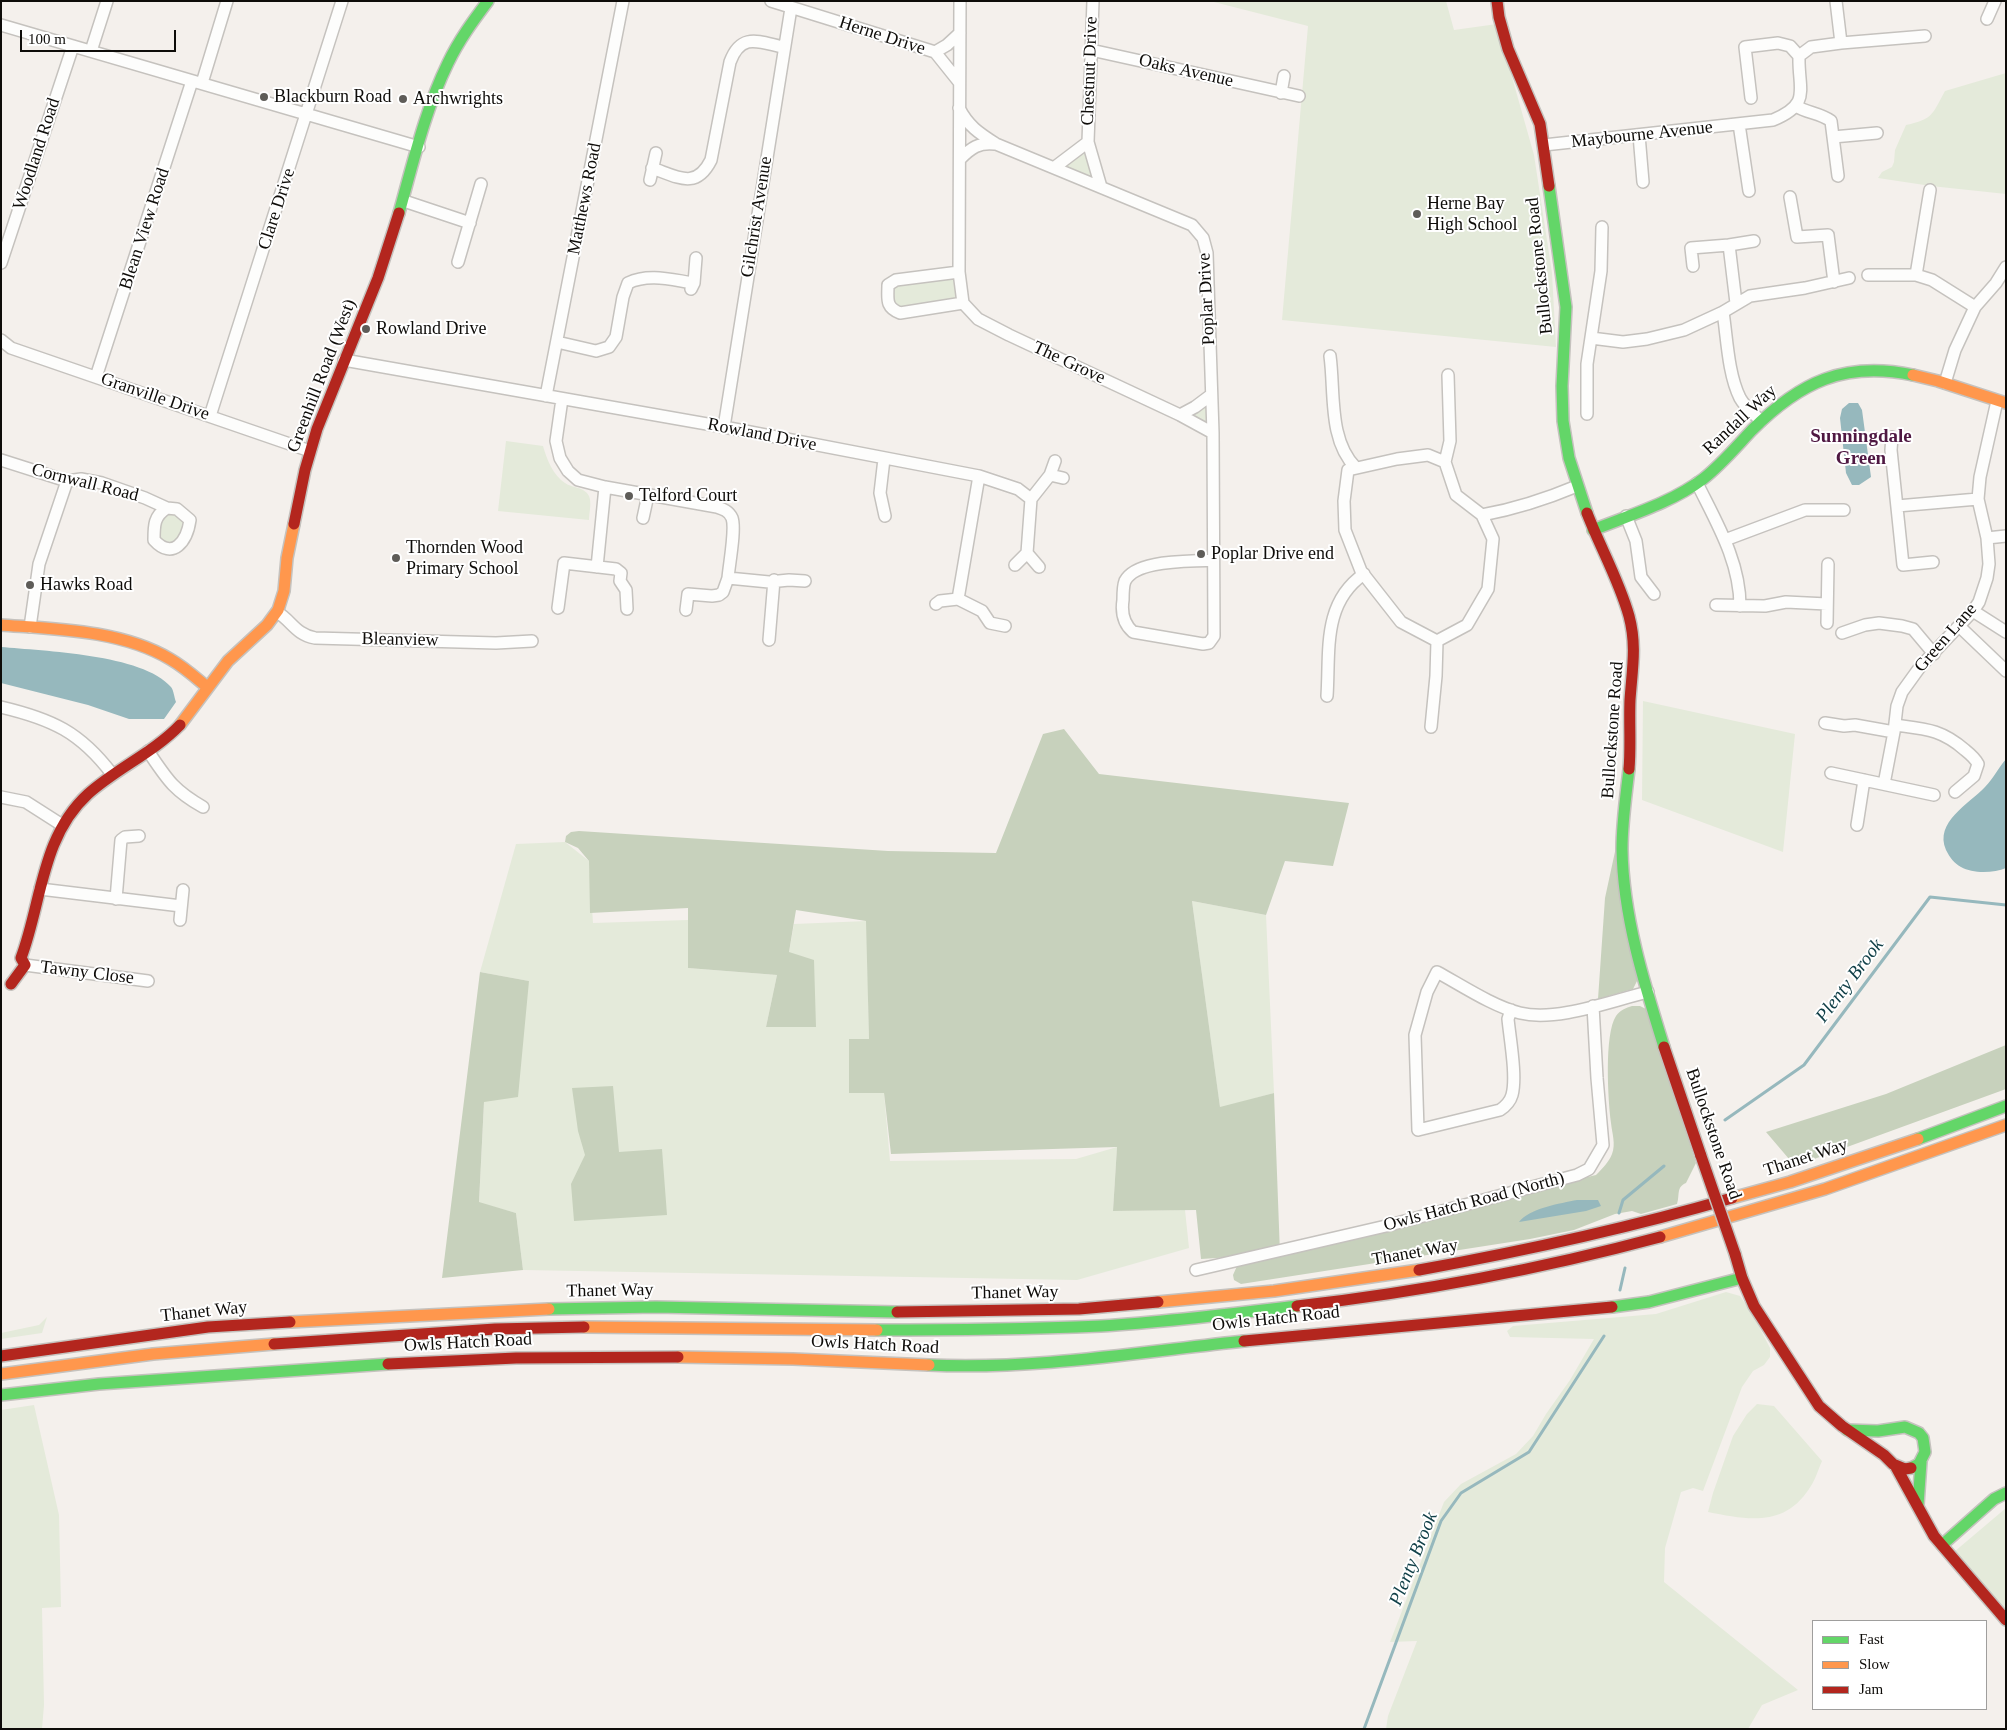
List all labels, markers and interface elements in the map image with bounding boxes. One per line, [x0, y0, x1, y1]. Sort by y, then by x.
street label: Herne Drive [836, 12, 928, 60]
street label: Chestnut Drive [1077, 16, 1103, 126]
scale bar [22, 20, 179, 52]
text: 100 m [28, 31, 66, 47]
street label: Oaks Avenue [1137, 50, 1235, 92]
place label: Blackburn Road [274, 86, 391, 108]
place label: Archwrights [413, 88, 503, 110]
marker: Blackburn Road [258, 91, 270, 103]
marker: Archwrights [397, 93, 409, 105]
street label: Woodland Road [9, 95, 65, 213]
street label: Maybourne Avenue [1570, 117, 1714, 153]
street label: Matthews Road [564, 141, 606, 257]
street label: Gilchrist Avenue [737, 155, 777, 279]
street label: Blean View Road [115, 165, 175, 293]
street label: Clare Drive [254, 165, 300, 253]
place label: Herne Bay High School [1427, 193, 1518, 235]
street label: Bullockstone Road [1522, 197, 1558, 335]
marker: Herne Bay High School [1411, 208, 1423, 220]
street label: Poplar Drive [1194, 252, 1220, 346]
street label: Greenhill Road (West) [283, 296, 361, 456]
place label: Rowland Drive [376, 318, 486, 340]
marker: Rowland Drive [360, 323, 372, 335]
street label: The Grove [1029, 337, 1109, 389]
street label: Granville Drive [98, 368, 212, 426]
street label: Randall Way [1699, 380, 1781, 460]
street label: Rowland Drive [706, 414, 818, 456]
district label: Sunningdale Green [1810, 426, 1912, 470]
street label: Cornwall Road [29, 459, 141, 507]
place label: Telford Court [639, 485, 737, 507]
marker: Telford Court [623, 490, 635, 502]
place label: Thornden Wood Primary School [406, 537, 523, 580]
place label: Poplar Drive end [1211, 543, 1334, 565]
marker: Poplar Drive end [1195, 548, 1207, 560]
marker: Thornden Wood Primary School [390, 552, 402, 564]
place label: Hawks Road [40, 574, 132, 596]
marker: Hawks Road [24, 579, 36, 591]
street label: Green Lane [1910, 599, 1982, 677]
street label: Bleanview [361, 629, 439, 651]
street label: Bullockstone Road [1597, 661, 1629, 799]
water label: Plenty Brook [1811, 935, 1889, 1027]
street label: Tawny Close [39, 957, 135, 989]
street label: Bullockstone Road [1680, 1065, 1746, 1203]
street label: Thanet Way [1761, 1134, 1851, 1182]
street label: Owls Hatch Road (North) [1381, 1167, 1567, 1237]
street label: Thanet Way [1370, 1235, 1460, 1271]
street label: Thanet Way [566, 1279, 654, 1303]
street label: Thanet Way [971, 1281, 1059, 1305]
street label: Thanet Way [160, 1297, 248, 1327]
street label: Owls Hatch Road [1211, 1302, 1341, 1336]
street label: Owls Hatch Road [404, 1329, 532, 1357]
street label: Owls Hatch Road [811, 1331, 939, 1359]
water label: Plenty Brook [1385, 1509, 1443, 1609]
legend [1812, 1620, 1987, 1710]
text: Fast [1859, 1631, 1884, 1647]
text: Slow [1859, 1656, 1890, 1672]
text: Jam [1859, 1681, 1883, 1697]

